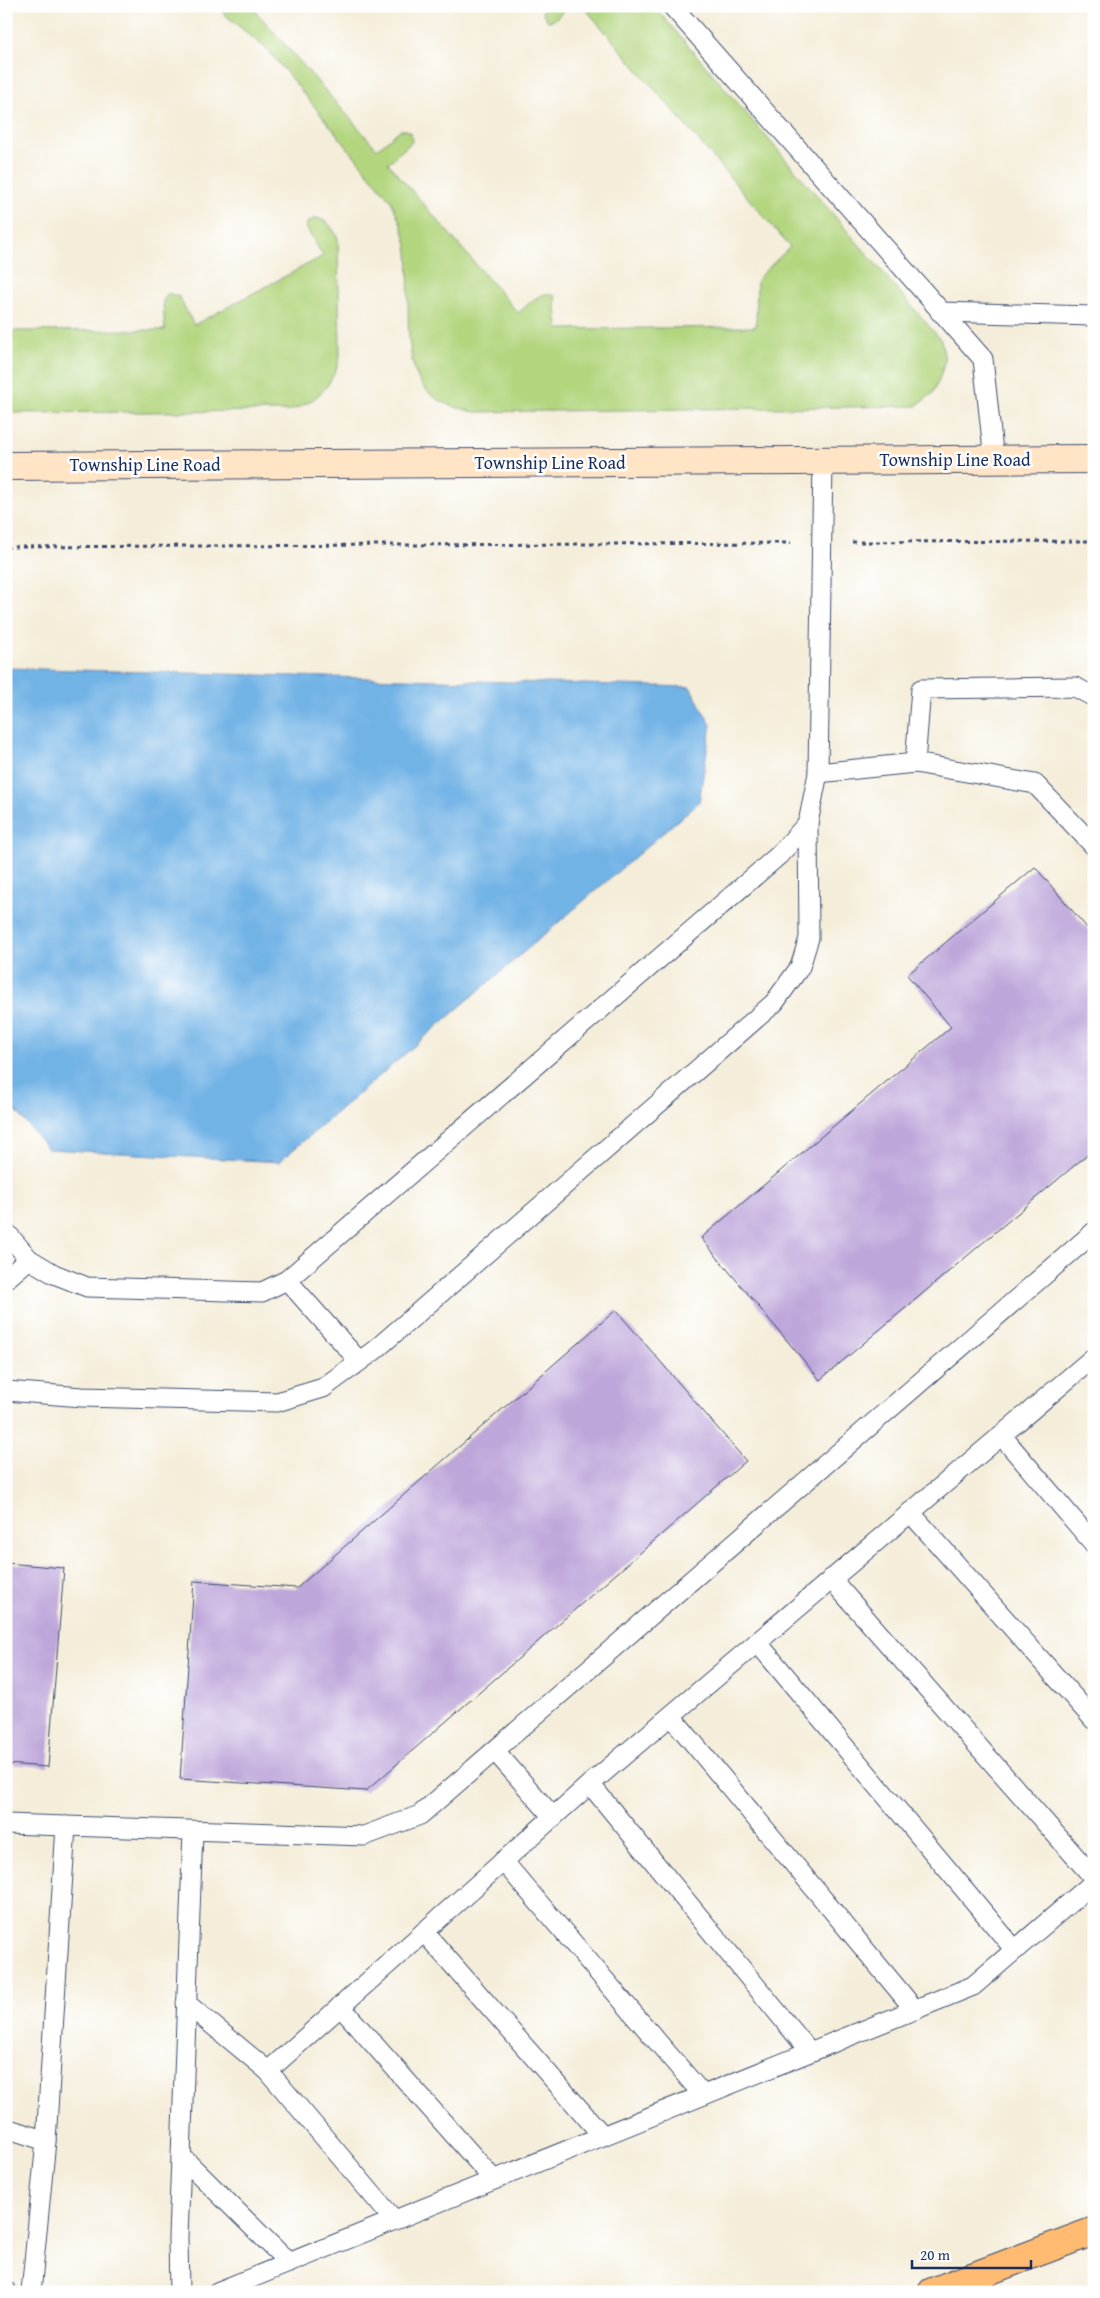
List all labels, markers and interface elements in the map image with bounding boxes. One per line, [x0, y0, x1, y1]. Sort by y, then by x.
street label: Township Line Road [879, 446, 1031, 473]
street label: Township Line Road [474, 449, 626, 476]
street label: Township Line Road [69, 451, 221, 478]
scale bar [912, 2238, 1031, 2270]
text: 20 m [920, 2244, 951, 2265]

